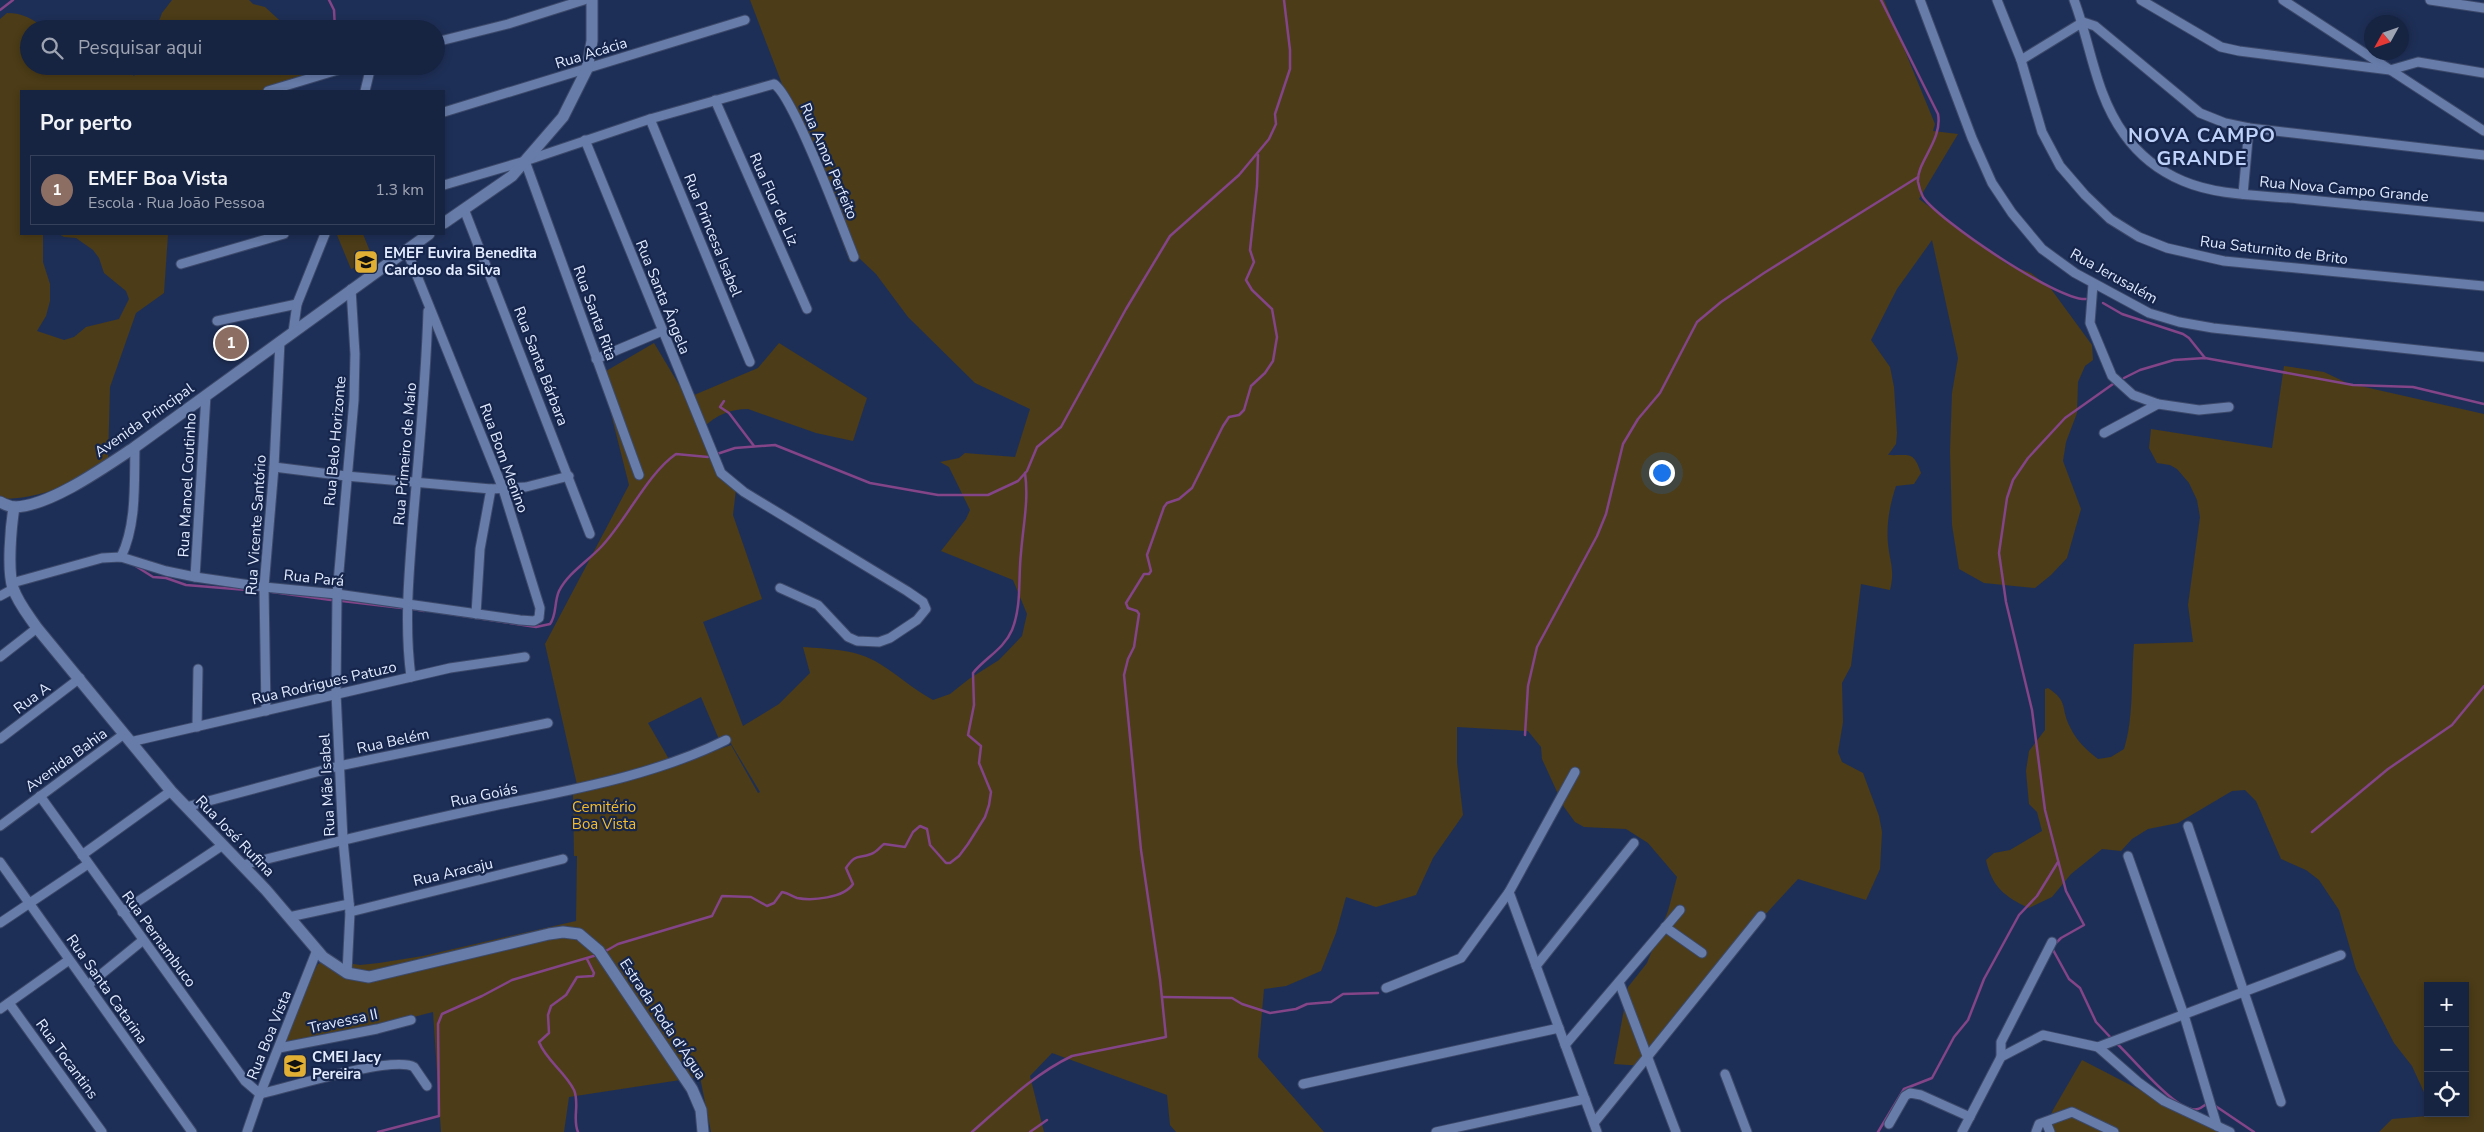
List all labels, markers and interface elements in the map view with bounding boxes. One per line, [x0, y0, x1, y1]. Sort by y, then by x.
north arrow [2364, 15, 2409, 60]
search box [20, 20, 445, 75]
street label: Rua Acácia [553, 33, 629, 73]
icon: search [38, 34, 66, 62]
text: Pesquisar aqui [78, 35, 202, 61]
street label: Rua Amor Perfeito [796, 100, 862, 222]
text: Por perto [40, 109, 132, 137]
district label: NOVA CAMPO GRANDE [2128, 122, 2276, 172]
street label: Rua Flor de Liz [745, 149, 803, 249]
text: EMEF Boa Vista [88, 166, 228, 192]
street label: Rua Princesa Isabel [679, 171, 747, 300]
street label: Rua Nova Campo Grande [2258, 172, 2430, 206]
text: 1 [52, 179, 62, 201]
text: 1.3 km [375, 179, 424, 201]
text: Escola · Rua João Pessoa [88, 192, 265, 214]
street label: Rua Saturnito de Brito [2199, 231, 2349, 269]
street label: Rua Santa Ângela [631, 237, 695, 357]
place label: EMEF Euvira Benedita Cardoso da Silva [384, 243, 537, 280]
street label: Rua Jerusalém [2067, 244, 2161, 308]
school or university icon: EMEF Euvira Benedita Cardoso da Silva [353, 249, 379, 275]
street label: Rua Santa Rita [569, 263, 621, 363]
street label: Rua Santa Bárbara [509, 303, 573, 429]
pin: 1 [215, 324, 247, 362]
street label: Rua Belo Horizonte [319, 375, 351, 507]
street label: Avenida Principal [90, 378, 198, 462]
street label: Rua Primeiro de Maio [389, 382, 421, 526]
street label: Rua Bom Menino [475, 400, 533, 516]
street label: Rua Manoel Coutinho [173, 412, 201, 558]
street label: Rua Vicente Santório [241, 454, 271, 596]
your location [1649, 460, 1675, 486]
street label: Rua Pará [283, 565, 345, 591]
street label: Rua Rodrigues Patuzo [250, 657, 398, 709]
street label: Rua A [10, 678, 55, 718]
street label: Avenida Bahia [21, 723, 111, 797]
street label: Rua Belém [355, 724, 431, 758]
street label: Rua Mãe Isabel [314, 732, 340, 837]
street label: Rua Goiás [449, 778, 519, 812]
street label: Rua José Rufina [191, 791, 279, 881]
park label: Cemitério Boa Vista [572, 797, 636, 834]
street label: Rua Aracaju [411, 853, 495, 891]
street label: Rua Pernambuco [117, 887, 201, 991]
street label: Rua Santa Catarina [62, 930, 152, 1048]
street label: Estrada Roda d'Água [615, 955, 711, 1083]
map controls [2424, 982, 2469, 1117]
button: + [2424, 982, 2469, 1027]
street label: Rua Boa Vista [242, 987, 296, 1083]
street label: Travessa II [306, 1004, 380, 1038]
street label: Rua Tocantins [31, 1015, 103, 1103]
button: − [2424, 1027, 2469, 1072]
place label: CMEI Jacy Pereira [312, 1047, 381, 1084]
school or university icon: CMEI Jacy Pereira [282, 1053, 308, 1079]
button: locate [2424, 1072, 2469, 1117]

